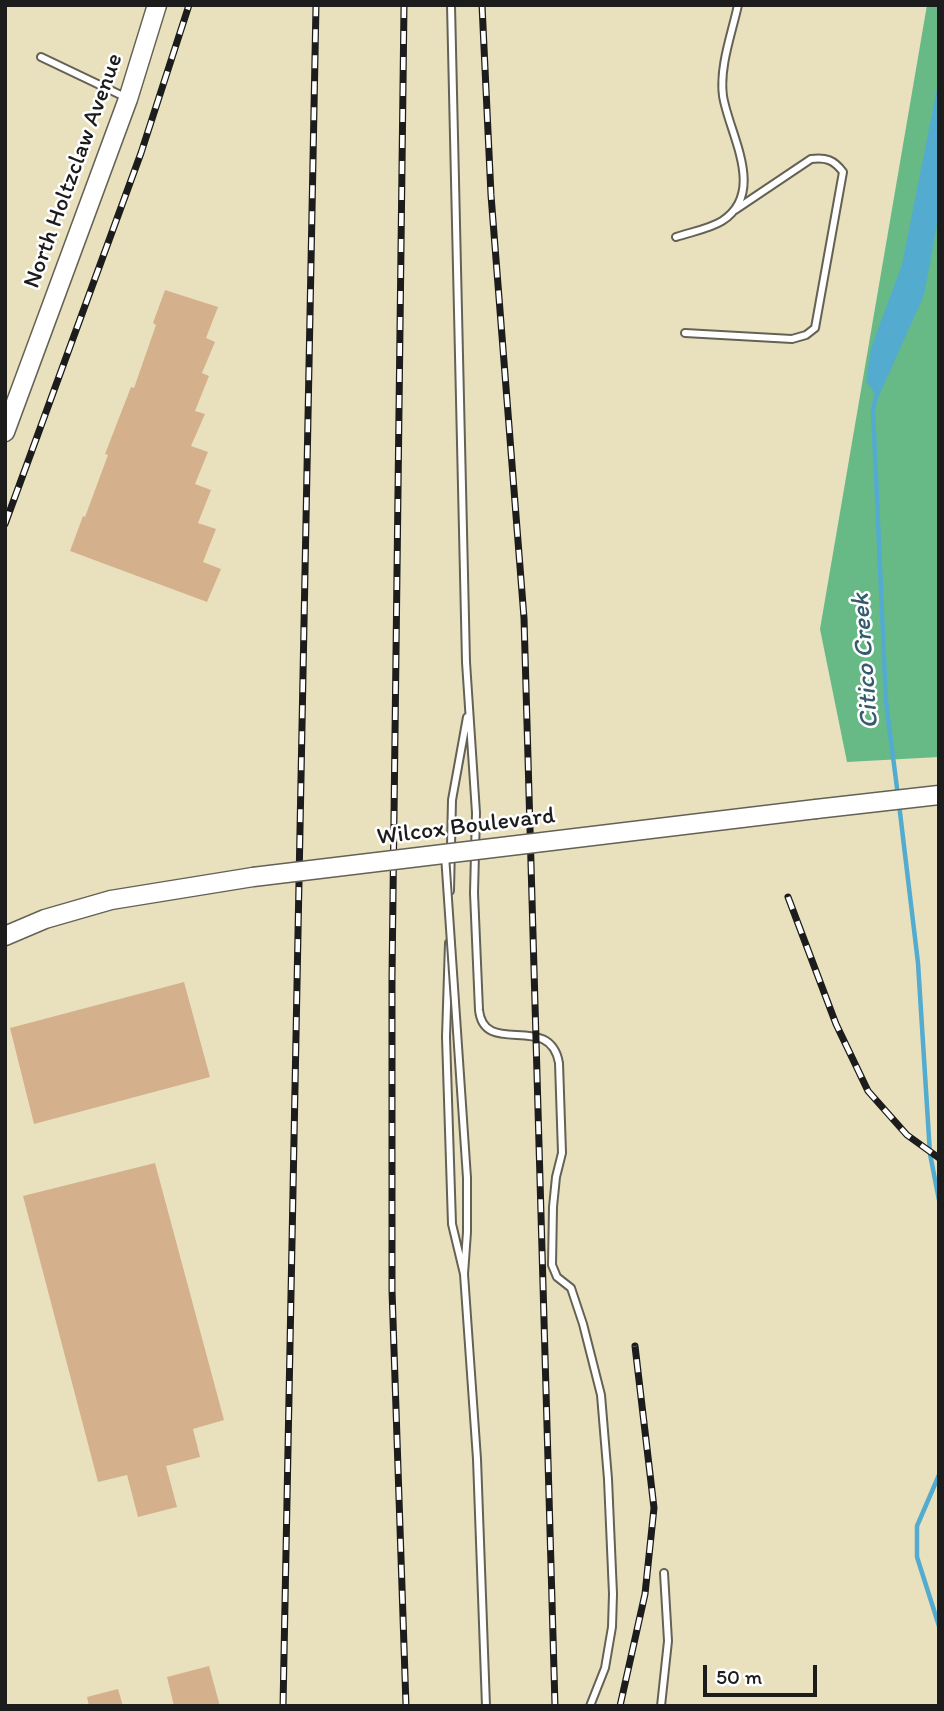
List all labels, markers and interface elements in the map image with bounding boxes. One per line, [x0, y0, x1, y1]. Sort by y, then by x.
street label: North Holtzclaw Avenue [18, 50, 130, 292]
water label: Citico Creek [846, 592, 886, 730]
street label: Wilcox Boulevard [375, 802, 557, 852]
scale bar [706, 1652, 820, 1696]
text: 50 m [716, 1664, 762, 1689]

